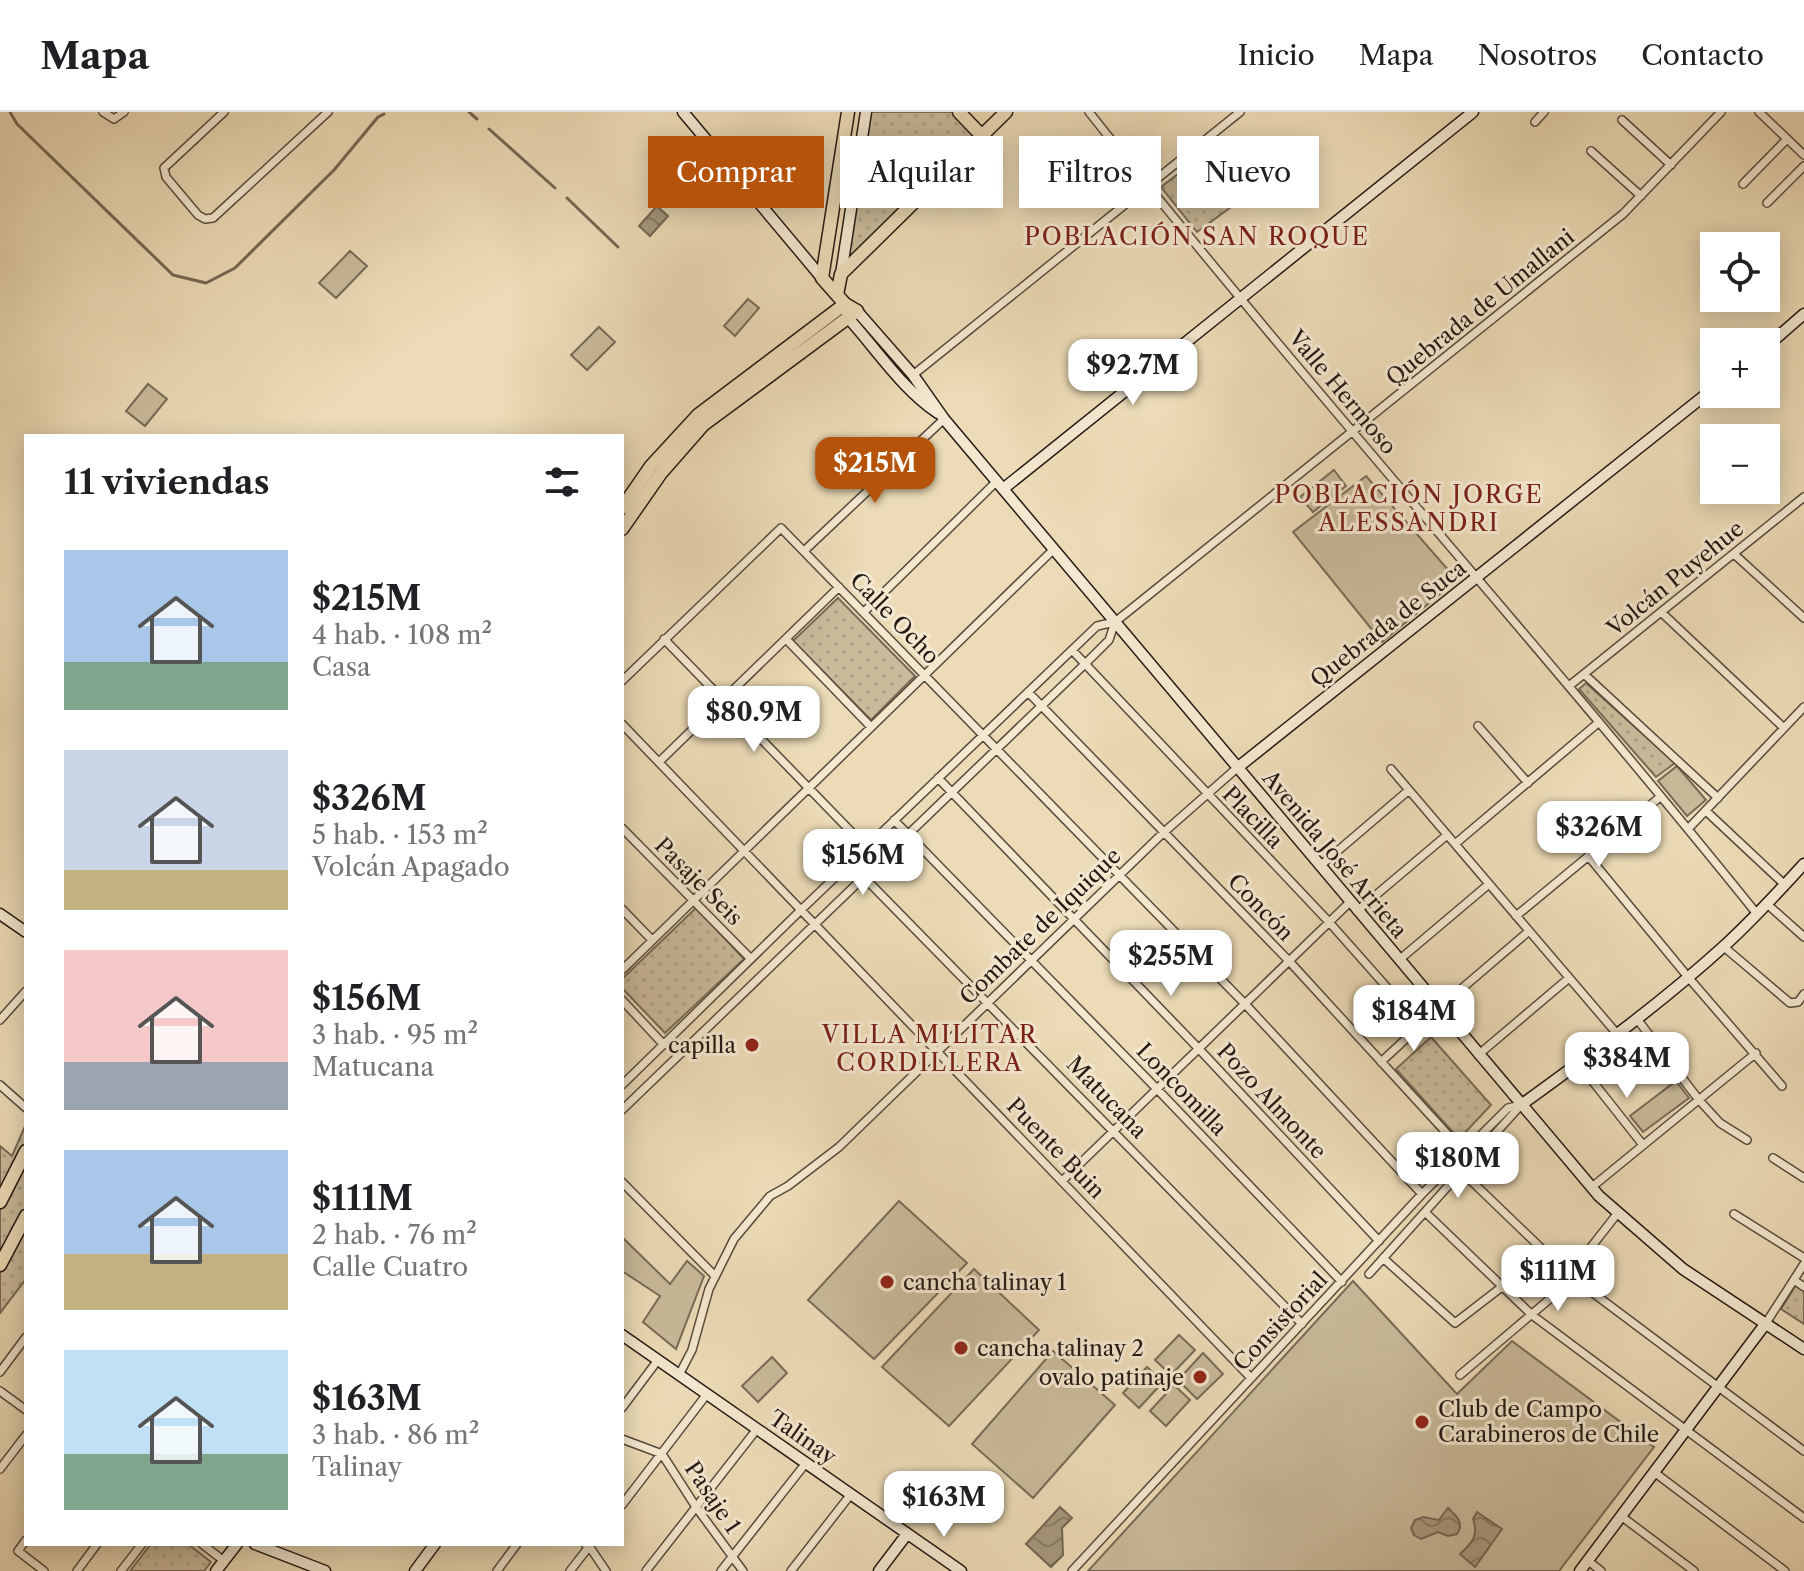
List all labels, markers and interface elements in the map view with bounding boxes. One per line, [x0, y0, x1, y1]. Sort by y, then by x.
text: Mapa [40, 32, 150, 79]
text: Inicio [1238, 38, 1315, 72]
text: Mapa [1359, 38, 1434, 72]
text: Nosotros [1478, 38, 1597, 72]
text: Contacto [1641, 38, 1764, 72]
chip: Comprar [648, 136, 824, 208]
chip: Alquilar [840, 136, 1003, 208]
chip: Filtros [1019, 136, 1161, 208]
chip: Nuevo [1177, 136, 1319, 208]
district label: POBLACIÓN SAN ROQUE [1024, 221, 1370, 251]
street label: Quebrada de Umallani [1381, 223, 1580, 392]
map controls [1700, 232, 1780, 504]
button: locate [1700, 232, 1780, 312]
street label: Valle Hermoso [1282, 324, 1402, 460]
button: + [1700, 328, 1780, 408]
pin: $92.7M [1068, 339, 1198, 407]
text: $92.7M [1086, 349, 1180, 381]
button: − [1700, 424, 1780, 504]
pin: $215M [819, 437, 931, 505]
text: $215M [833, 447, 917, 479]
icon: filters [540, 460, 584, 504]
text: 11 viviendas [64, 461, 269, 503]
district label: POBLACIÓN JORGE ALESSANDRI [1274, 479, 1544, 537]
street label: Volcán Puyehue [1601, 515, 1749, 642]
street label: Quebrada de Suca [1305, 554, 1472, 693]
street label: Calle Ocho [844, 567, 945, 670]
text: $215M [312, 577, 421, 619]
icon: home [128, 582, 224, 678]
text: 4 hab. · 108 m² [312, 619, 492, 651]
text: Casa [312, 651, 371, 683]
pin: $80.9M [689, 686, 819, 754]
text: $80.9M [706, 696, 802, 728]
street label: Avenida José Arrieta [1256, 764, 1413, 944]
text: $326M [312, 777, 427, 819]
street label: Placilla [1217, 781, 1289, 854]
icon: home [128, 782, 224, 878]
pin: $326M [1543, 801, 1655, 869]
text: $326M [1555, 811, 1643, 843]
text: 5 hab. · 153 m² [312, 819, 488, 851]
pin: $156M [807, 829, 919, 897]
street label: Pasaje Seis [649, 832, 748, 931]
text: $156M [821, 839, 905, 871]
street label: Combate de Iquique [954, 842, 1127, 1010]
text: Volcán Apagado [312, 851, 510, 883]
street label: Concón [1222, 868, 1299, 947]
pin: $255M [1115, 930, 1227, 998]
text: $255M [1128, 940, 1214, 972]
text: $156M [312, 977, 421, 1019]
icon: home [128, 982, 224, 1078]
pin: $184M [1358, 985, 1470, 1053]
text: $184M [1371, 995, 1457, 1027]
text: 3 hab. · 95 m² [312, 1019, 478, 1051]
district label: VILLA MILITAR CORDILLERA [821, 1020, 1038, 1077]
place label: capilla [668, 1032, 736, 1059]
pin: $384M [1571, 1032, 1683, 1100]
marker: capilla [743, 1036, 761, 1054]
street label: Loncomilla [1131, 1037, 1233, 1142]
street label: Pozo Almonte [1211, 1038, 1332, 1165]
text: $384M [1583, 1042, 1671, 1074]
text: Matucana [312, 1051, 434, 1083]
street label: Matucana [1061, 1051, 1153, 1144]
street label: Puente Buin [1001, 1092, 1110, 1204]
pin: $180M [1402, 1132, 1514, 1200]
text: $180M [1415, 1142, 1501, 1174]
text: $111M [312, 1177, 413, 1219]
icon: home [128, 1182, 224, 1278]
text: 2 hab. · 76 m² [312, 1219, 477, 1251]
pin: $111M [1502, 1245, 1614, 1313]
text: Calle Cuatro [312, 1251, 468, 1283]
text: $111M [1519, 1255, 1597, 1287]
street label: Consistorial [1228, 1266, 1333, 1376]
place label: cancha talinay 1 [903, 1269, 1067, 1296]
marker: cancha talinay 1 [878, 1273, 896, 1291]
place label: cancha talinay 2 [977, 1335, 1144, 1362]
marker: cancha talinay 2 [952, 1339, 970, 1357]
place label: ovalo patinaje [1039, 1364, 1184, 1391]
marker: ovalo patinaje [1191, 1368, 1209, 1386]
text: $163M [312, 1377, 422, 1419]
icon: home [128, 1382, 224, 1478]
place label: Club de Campo Carabineros de Chile [1438, 1396, 1659, 1448]
street label: Talinay [764, 1404, 842, 1471]
marker: Club de Campo Carabineros de Chile [1413, 1413, 1431, 1431]
text: 3 hab. · 86 m² [312, 1419, 479, 1451]
text: Talinay [312, 1451, 402, 1483]
street label: Pasaje 1 [679, 1456, 746, 1538]
pin: $163M [888, 1471, 1000, 1539]
text: $163M [902, 1481, 986, 1513]

